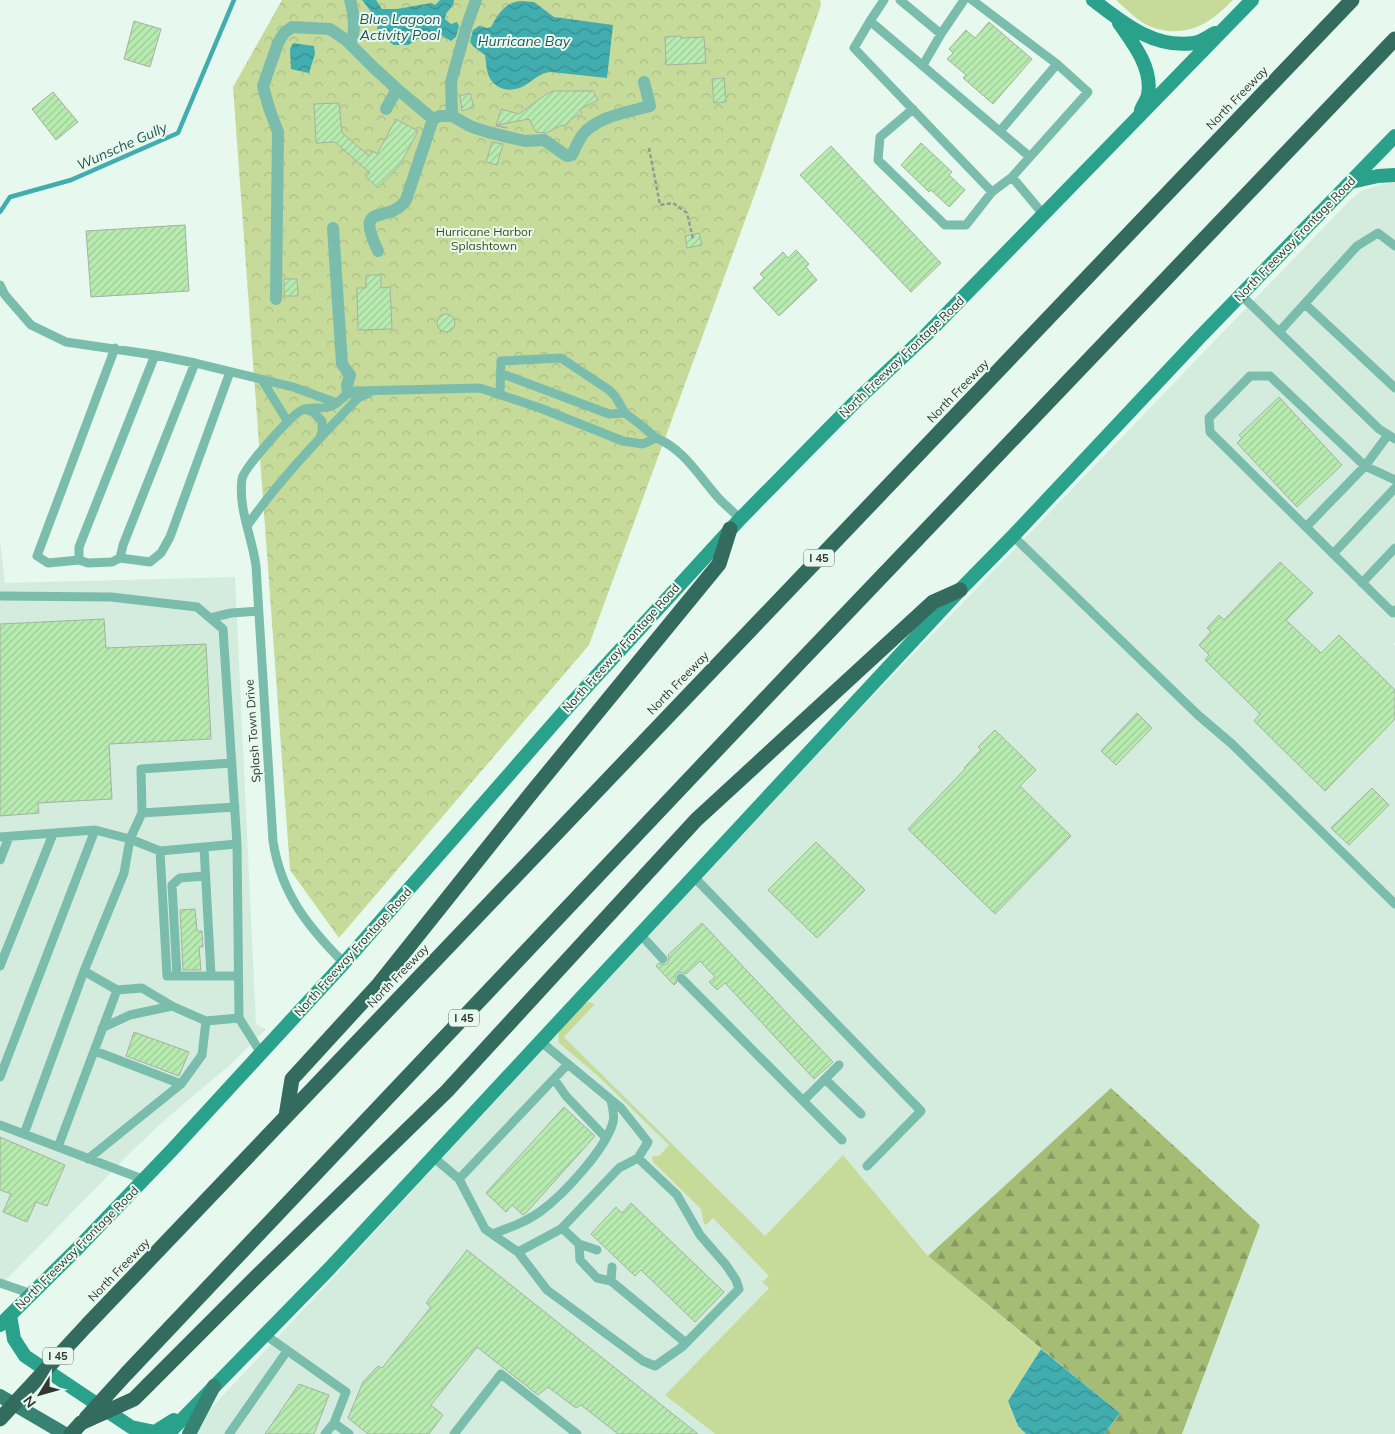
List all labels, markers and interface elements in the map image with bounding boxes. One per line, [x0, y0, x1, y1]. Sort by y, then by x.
water label: Blue Lagoon Activity Pool [359, 10, 441, 44]
water label: Hurricane Bay [478, 32, 571, 50]
street label: North Freeway [1203, 62, 1271, 133]
water label: Wunsche Gully [74, 118, 170, 174]
street label: North Freeway Frontage Road [1231, 173, 1358, 304]
park label: Hurricane Harbor Splashtown [436, 224, 533, 253]
street label: North Freeway Frontage Road [837, 293, 967, 421]
street label: North Freeway [924, 356, 992, 426]
road number: I 45 [804, 550, 834, 566]
street label: North Freeway Frontage Road [559, 581, 683, 715]
street label: North Freeway [644, 648, 712, 718]
street label: Splash Town Drive [241, 679, 264, 783]
street label: North Freeway Frontage Road [291, 885, 415, 1019]
street label: North Freeway [364, 941, 432, 1011]
road number: I 45 [449, 1010, 479, 1026]
street label: North Freeway Frontage Road [12, 1183, 142, 1313]
street label: North Freeway [85, 1235, 153, 1305]
road number: I 45 [43, 1348, 73, 1364]
north arrow [15, 1369, 65, 1419]
text: N [19, 1392, 40, 1411]

